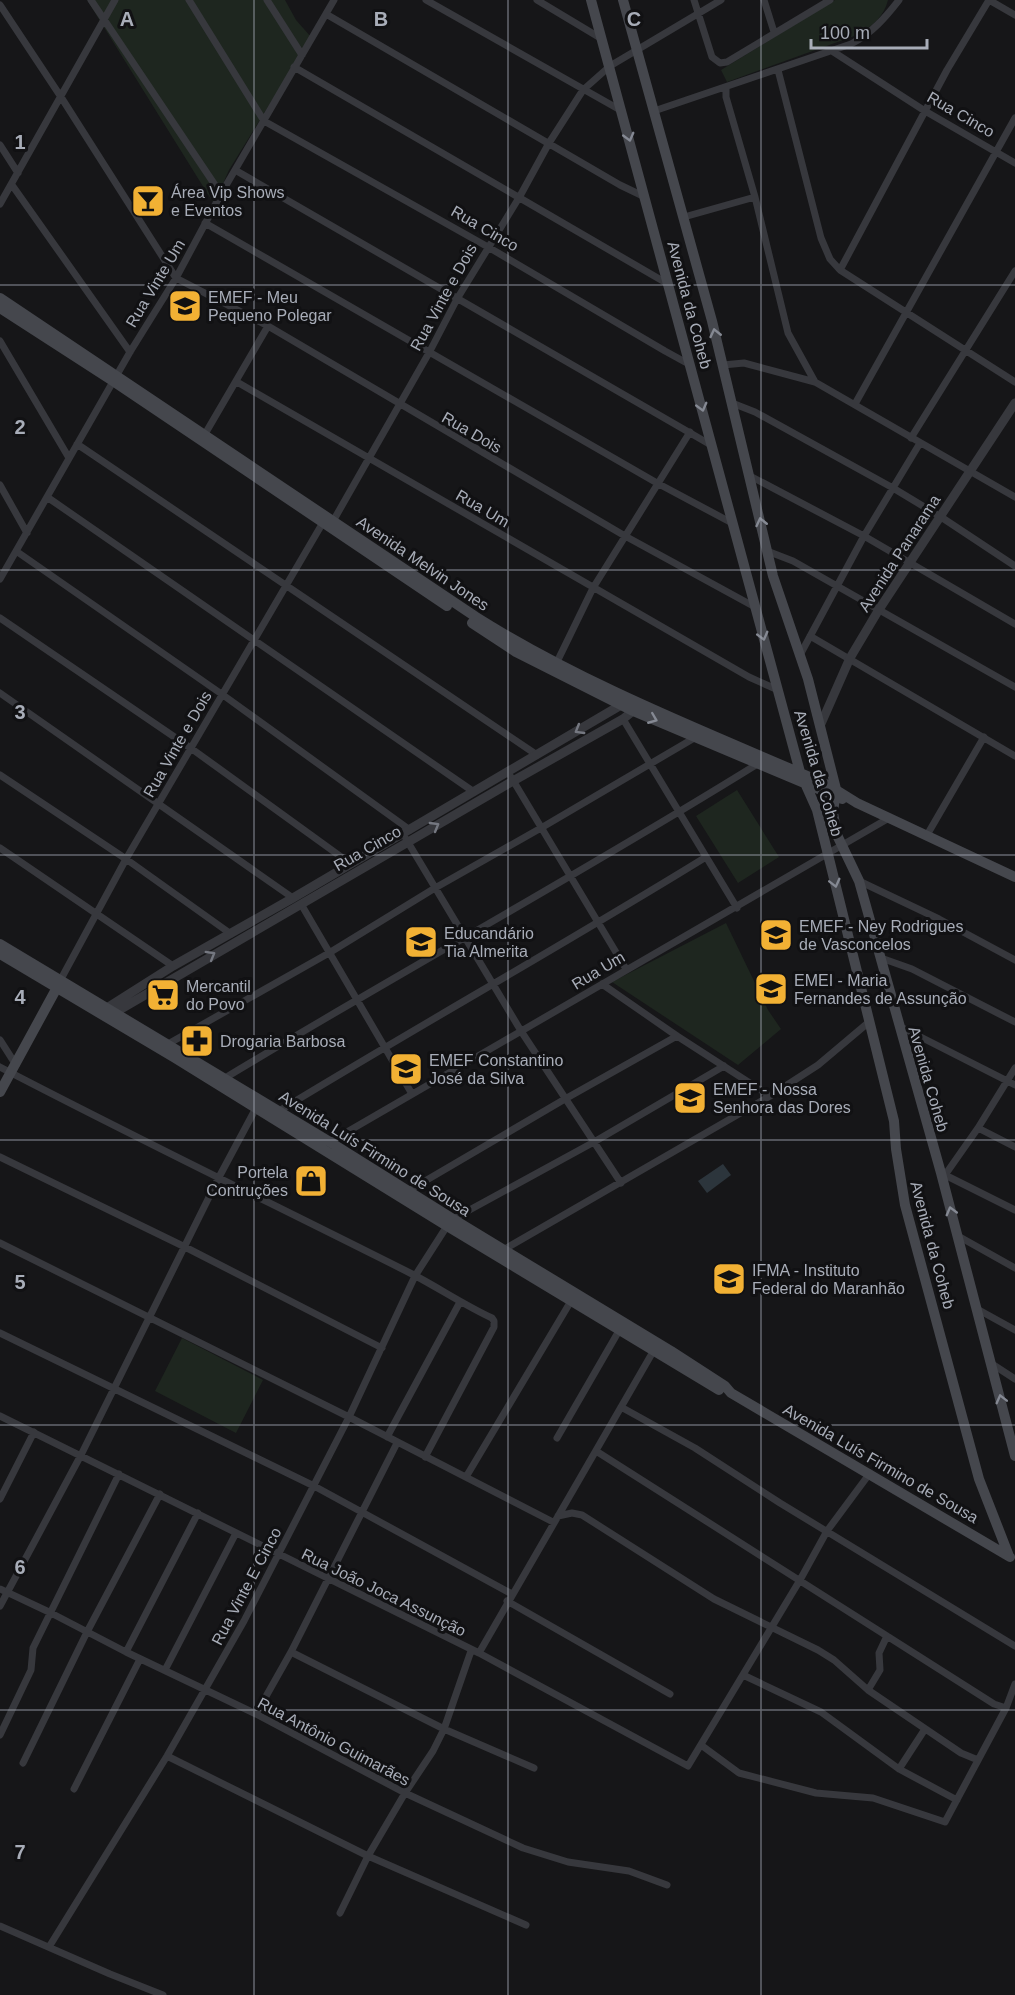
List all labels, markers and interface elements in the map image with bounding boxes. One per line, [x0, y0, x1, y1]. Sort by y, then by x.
text: A [120, 8, 134, 30]
text: B [374, 8, 388, 30]
text: C [627, 8, 641, 30]
scale bar [811, 12, 926, 50]
text: 100 m [820, 23, 870, 43]
street label: Rua Cinco [924, 88, 997, 141]
text: 1 [14, 131, 26, 153]
one-way arrow [622, 132, 634, 142]
bar icon: Área Vip Shows e Eventos [130, 183, 166, 219]
place label: Área Vip Shows e Eventos [171, 183, 285, 219]
street label: Rua Cinco [448, 202, 521, 255]
street label: Rua Vinte Um [123, 236, 188, 330]
street label: Avenida da Coheb [664, 239, 715, 371]
street label: Rua Vinte e Dois [407, 241, 480, 354]
school or university icon: EMEF - Meu Pequeno Polegar [167, 288, 203, 324]
place label: EMEF - Meu Pequeno Polegar [208, 289, 332, 324]
one-way arrow [710, 328, 723, 338]
one-way arrow [695, 401, 708, 411]
street label: Rua Dois [439, 409, 504, 456]
text: 2 [14, 416, 26, 438]
street label: Rua Um [453, 486, 512, 530]
street label: Avenida Panarama [855, 492, 944, 615]
street label: Avenida Melvin Jones [354, 513, 492, 614]
one-way arrow [755, 518, 768, 528]
one-way arrow [756, 630, 769, 640]
street label: Rua Vinte e Dois [140, 688, 215, 800]
text: 3 [14, 701, 26, 723]
street label: Avenida da Coheb [791, 708, 846, 839]
one-way arrow [646, 712, 657, 724]
one-way arrow [575, 722, 585, 734]
street label: Rua Cinco [331, 822, 404, 874]
one-way arrow [428, 822, 439, 833]
one-way arrow [827, 878, 840, 888]
school or university icon: EMEF - Ney Rodrigues de Vasconcelos [758, 917, 794, 953]
place label: EMEF - Ney Rodrigues de Vasconcelos [799, 918, 964, 953]
school or university icon: Educandário Tia Almerita [403, 924, 439, 960]
place label: Educandário Tia Almerita [444, 925, 534, 960]
street label: Rua Um [569, 948, 628, 993]
one-way arrow [205, 951, 215, 963]
school or university icon: EMEI - Maria Fernandes de Assunção [753, 971, 789, 1007]
place label: EMEI - Maria Fernandes de Assunção [794, 972, 967, 1007]
supermarket icon: Mercantil do Povo [145, 977, 181, 1013]
place label: Mercantil do Povo [186, 978, 251, 1013]
text: 4 [14, 986, 26, 1008]
pharmacy icon: Drogaria Barbosa [179, 1023, 215, 1059]
street label: Avenida Coheb [905, 1024, 952, 1134]
place label: Drogaria Barbosa [220, 1033, 346, 1050]
school or university icon: EMEF Constantino José da Silva [388, 1051, 424, 1087]
place label: EMEF Constantino José da Silva [429, 1052, 563, 1087]
school or university icon: EMEF - Nossa Senhora das Dores [672, 1080, 708, 1116]
place label: EMEF - Nossa Senhora das Dores [713, 1081, 851, 1116]
street label: Avenida Luís Firmino de Sousa [276, 1087, 473, 1220]
shop icon: Portela Contruções [293, 1163, 329, 1199]
place label: Portela Contruções [206, 1164, 288, 1199]
street label: Avenida da Coheb [907, 1179, 958, 1311]
one-way arrow [945, 1206, 958, 1216]
school or university icon: IFMA - Instituto Federal do Maranhão [711, 1261, 747, 1297]
place label: IFMA - Instituto Federal do Maranhão [752, 1262, 905, 1297]
text: 5 [14, 1271, 26, 1293]
one-way arrow [995, 1394, 1008, 1404]
street label: Avenida Luís Firmino de Sousa [780, 1401, 981, 1526]
street label: Rua Vinte E Cinco [208, 1525, 285, 1648]
street label: Rua João Joca Assunção [299, 1545, 469, 1640]
text: 6 [14, 1556, 26, 1578]
street label: Rua Antônio Guimarães [255, 1694, 413, 1789]
text: 7 [14, 1841, 26, 1863]

